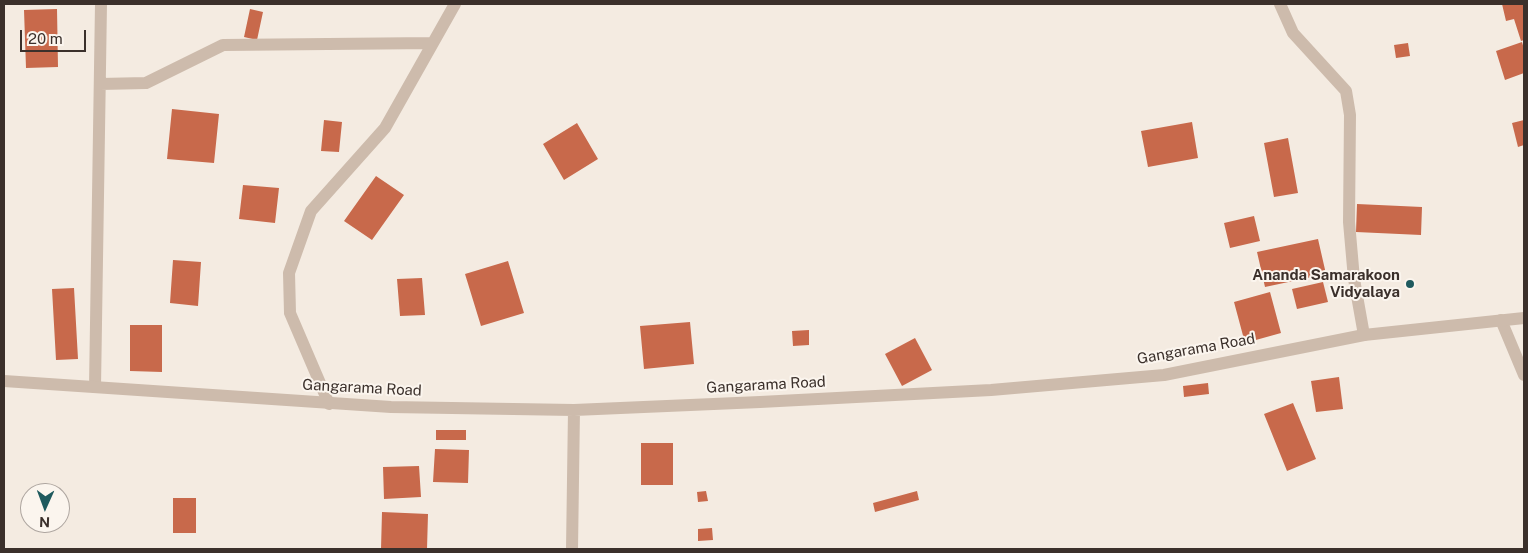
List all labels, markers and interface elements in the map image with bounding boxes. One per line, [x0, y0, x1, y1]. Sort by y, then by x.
scale bar [22, 20, 89, 52]
text: 20 m [28, 30, 63, 47]
place label: Ananda Samarakoon Vidyalaya [1252, 266, 1400, 301]
marker: Ananda Samarakoon Vidyalaya [1404, 278, 1416, 290]
street label: Gangarama Road [1136, 330, 1256, 368]
street label: Gangarama Road [706, 373, 826, 397]
street label: Gangarama Road [302, 376, 422, 400]
north arrow [20, 483, 70, 533]
text: N [39, 514, 50, 530]

